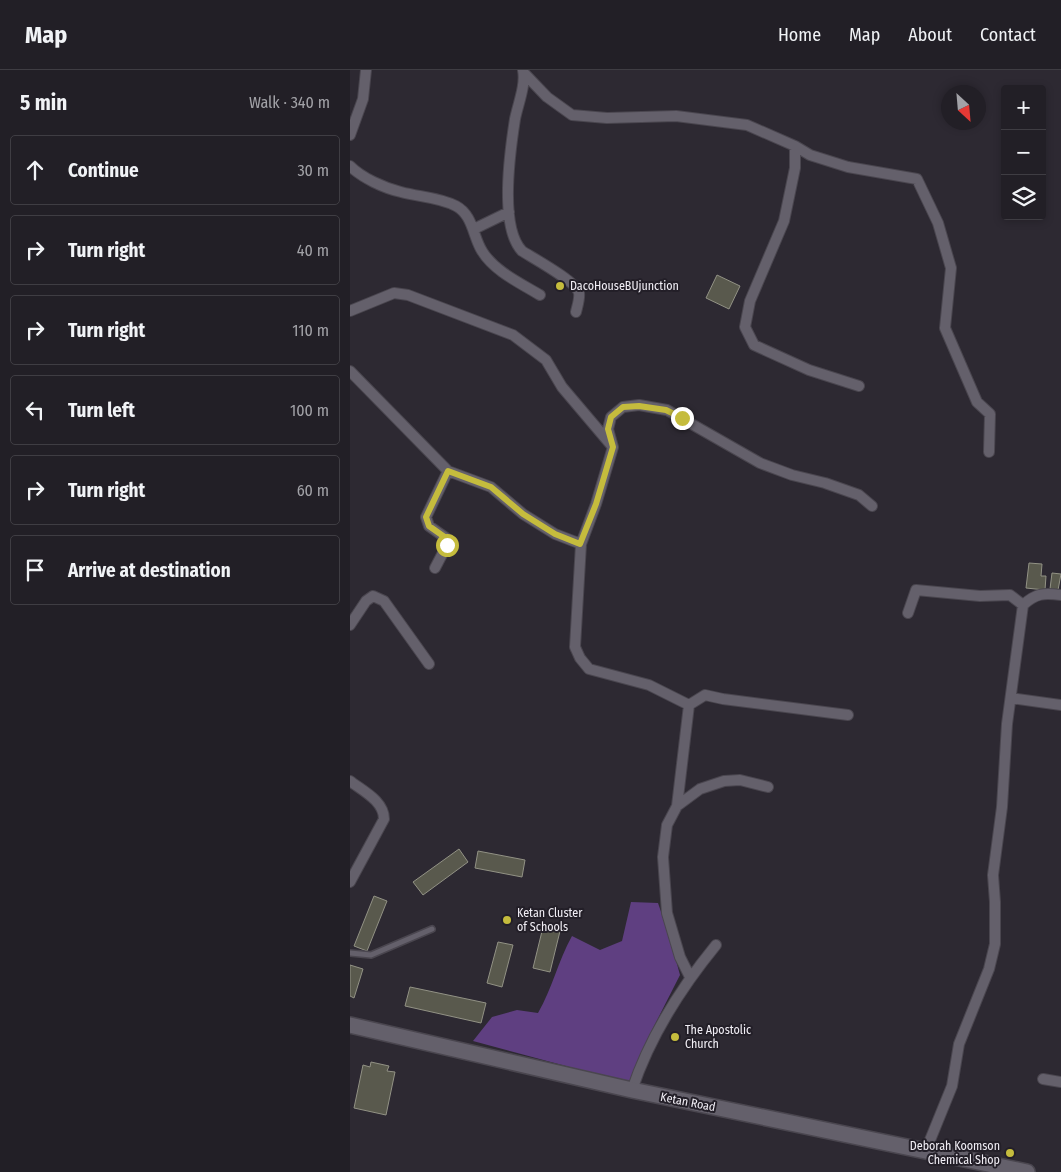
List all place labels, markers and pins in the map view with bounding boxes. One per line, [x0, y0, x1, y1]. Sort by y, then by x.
place label: DacoHouseBUjunction [570, 279, 679, 293]
marker: DacoHouseBUjunction [554, 280, 566, 292]
place label: Ketan Cluster of Schools [517, 906, 583, 934]
marker: Ketan Cluster of Schools [501, 914, 513, 926]
place label: The Apostolic Church [685, 1023, 751, 1051]
marker: The Apostolic Church [669, 1031, 681, 1043]
place label: Deborah Koomson Chemical Shop [910, 1139, 1000, 1167]
marker: Deborah Koomson Chemical Shop [1004, 1147, 1016, 1159]

